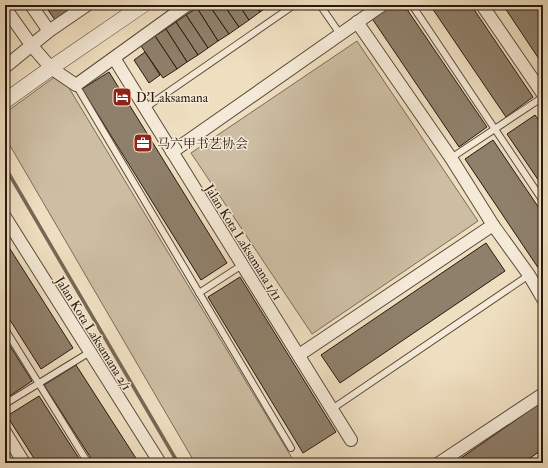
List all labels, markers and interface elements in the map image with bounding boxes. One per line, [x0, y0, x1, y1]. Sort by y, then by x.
hotel icon: D’Laksamana [111, 86, 133, 108]
place label: D’Laksamana [136, 90, 209, 106]
office icon: 马六甲书艺协会 [132, 132, 154, 154]
place label: 马六甲书艺协会 [157, 136, 248, 152]
street label: Jalan Kota Laksamana 1/11 [200, 181, 286, 304]
street label: Jalan Kota Laksamana 2/1 [51, 273, 135, 394]

